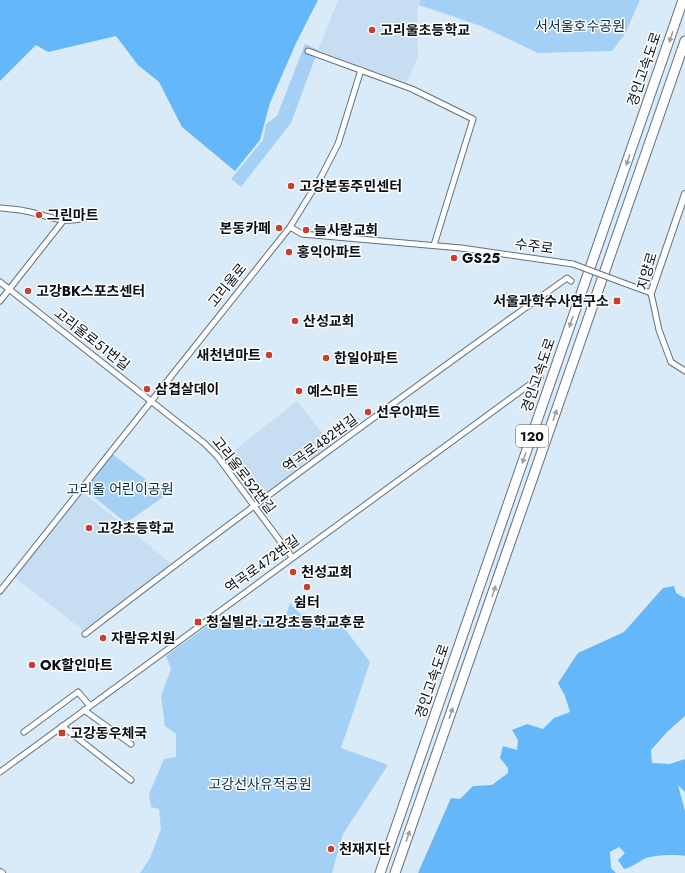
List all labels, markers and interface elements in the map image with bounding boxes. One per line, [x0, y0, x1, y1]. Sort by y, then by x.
park label: 서서울호수공원 [535, 16, 625, 36]
place label: 고리울초등학교 [380, 20, 470, 40]
marker: 고리울초등학교 [367, 25, 377, 35]
street label: 경인고속도로 [622, 29, 666, 109]
one-way arrow [667, 31, 673, 43]
one-way arrow [625, 154, 631, 166]
place label: 고강본동주민센터 [299, 176, 402, 196]
marker: 고강본동주민센터 [286, 181, 296, 191]
place label: 그린마트 [47, 205, 99, 225]
marker: 그린마트 [34, 210, 44, 220]
place label: 본동카페 [219, 218, 271, 238]
place label: 늘사랑교회 [314, 220, 378, 240]
marker: 본동카페 [274, 223, 284, 233]
marker: 늘사랑교회 [301, 225, 311, 235]
street label: 수주로 [513, 233, 555, 259]
place label: 홍익아파트 [297, 242, 362, 262]
marker: 홍익아파트 [284, 247, 294, 257]
place label: GS25 [462, 248, 500, 268]
street label: 지양로 [632, 250, 662, 292]
marker: GS25 [449, 253, 459, 263]
street label: 고리울로 [203, 259, 251, 311]
place label: 고강BK스포츠센터 [36, 281, 145, 301]
marker: 고강BK스포츠센터 [23, 286, 33, 296]
place label: 서울과학수사연구소 [493, 291, 609, 311]
marker: 서울과학수사연구소 [612, 296, 622, 306]
street label: 고리울로51번길 [50, 303, 134, 375]
place label: 산성교회 [303, 311, 355, 331]
marker: 산성교회 [290, 316, 300, 326]
one-way arrow [568, 316, 574, 328]
street label: 경인고속도로 [516, 335, 560, 415]
place label: 새천년마트 [197, 345, 261, 365]
place label: 한일아파트 [334, 348, 399, 368]
marker: 새천년마트 [264, 350, 274, 360]
marker: 한일아파트 [321, 353, 331, 363]
place label: 삼겹살데이 [155, 379, 219, 399]
place label: 예스마트 [307, 381, 359, 401]
marker: 삼겹살데이 [142, 384, 152, 394]
marker: 예스마트 [294, 386, 304, 396]
place label: 선우아파트 [376, 402, 441, 422]
marker: 선우아파트 [363, 407, 373, 417]
street label: 역곡로482번길 [278, 409, 362, 477]
one-way arrow [552, 409, 558, 421]
road number: 120 [516, 425, 548, 447]
street label: 고리울로52번길 [207, 432, 281, 518]
one-way arrow [521, 453, 527, 465]
park label: 고리울 어린이공원 [66, 479, 174, 499]
place label: 고강초등학교 [97, 518, 174, 538]
marker: 고강초등학교 [84, 523, 94, 533]
street label: 역곡로472번길 [221, 530, 303, 598]
place label: 천성교회 [301, 562, 353, 582]
marker: 천성교회 [288, 567, 298, 577]
marker: 쉼터 [302, 582, 312, 592]
one-way arrow [491, 584, 497, 596]
place label: 쉼터 [294, 592, 320, 612]
place label: 청실빌라.고강초등학교후문 [206, 612, 365, 632]
marker: 청실빌라.고강초등학교후문 [193, 617, 203, 627]
place label: 자람유치원 [111, 628, 175, 648]
marker: 자람유치원 [98, 633, 108, 643]
street label: 경인고속도로 [410, 641, 454, 721]
place label: OK할인마트 [40, 655, 113, 675]
marker: OK할인마트 [27, 660, 37, 670]
one-way arrow [448, 707, 454, 719]
place label: 고강동우체국 [70, 723, 147, 743]
marker: 고강동우체국 [57, 728, 67, 738]
park label: 고강선사유적공원 [208, 774, 312, 794]
one-way arrow [406, 830, 412, 842]
place label: 천재지단 [339, 839, 391, 859]
marker: 천재지단 [326, 844, 336, 854]

